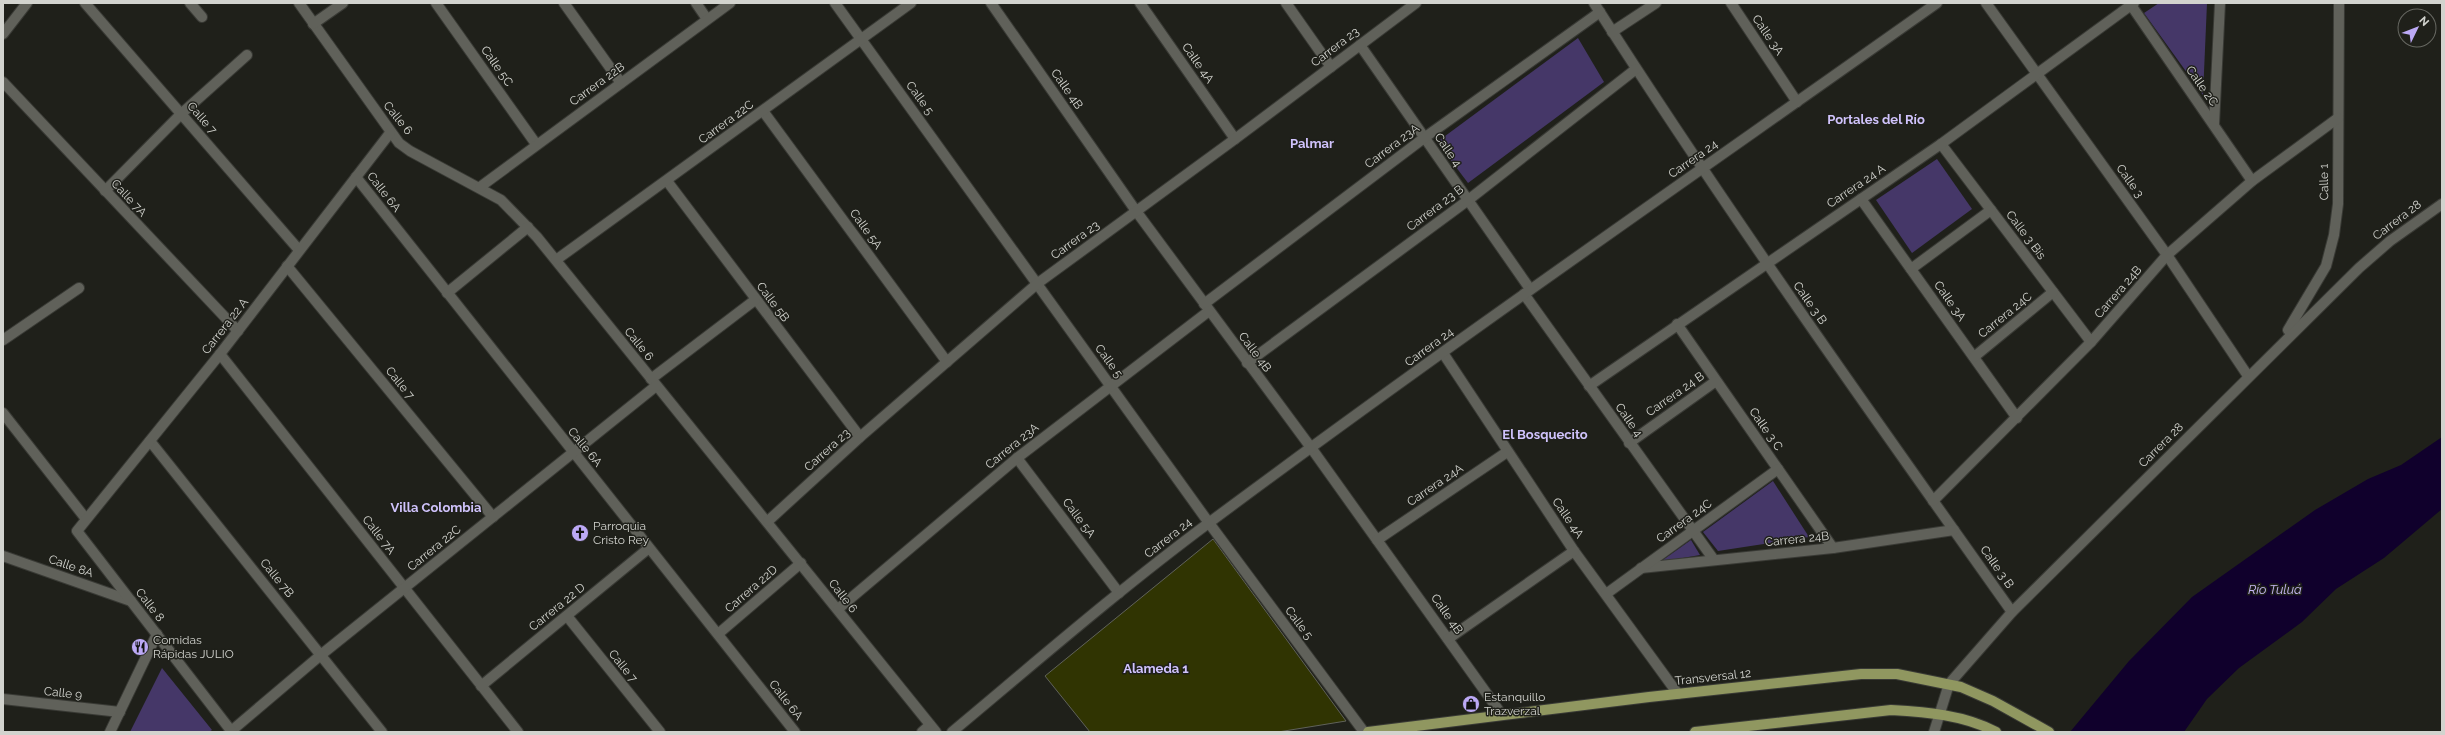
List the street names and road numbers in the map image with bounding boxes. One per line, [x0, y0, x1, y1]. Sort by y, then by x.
street label: Calle 3A [1749, 12, 1787, 58]
street label: Carrera 23 [1308, 24, 1362, 70]
street label: Calle 4A [1179, 40, 1217, 86]
street label: Calle 5C [478, 43, 516, 89]
street label: Carrera 22B [567, 59, 627, 109]
street label: Calle 2C [2183, 63, 2221, 109]
street label: Calle 4B [1048, 66, 1086, 112]
street label: Calle 5 [903, 79, 937, 118]
street label: Carrera 22C [696, 97, 756, 147]
street label: Calle 7 [184, 99, 220, 137]
street label: Calle 6 [380, 99, 416, 137]
street label: Carrera 23A [1362, 121, 1422, 171]
street label: Calle 4 [1432, 130, 1465, 170]
street label: Carrera 24 [1666, 137, 1721, 181]
street label: Carrera 24 A [1824, 161, 1888, 211]
street label: Calle 3 [2113, 162, 2147, 200]
street label: Calle 1 [2317, 164, 2331, 200]
street label: Calle 6A [364, 169, 404, 215]
street label: Calle 7A [108, 177, 150, 219]
street label: Carrera 23 B [1404, 182, 1466, 234]
street label: Carrera 28 [2370, 197, 2424, 243]
street label: Calle 5A [847, 206, 885, 252]
street label: Calle 3 Bis [2003, 208, 2049, 262]
street label: Carrera 23 [1048, 218, 1102, 262]
street label: Carrera 24B [2092, 263, 2144, 321]
street label: Calle 3A [1931, 278, 1969, 324]
street label: Calle 5B [754, 279, 792, 325]
street label: Calle 3 B [1790, 279, 1830, 327]
street label: Carrera 24C [1975, 289, 2035, 341]
street label: Carrera 22 A [199, 295, 251, 357]
street label: Carrera 24 [1402, 324, 1456, 369]
street label: Calle 6 [621, 325, 657, 363]
street label: Calle 4B [1236, 329, 1274, 375]
street label: Calle 5 [1092, 342, 1126, 381]
street label: Calle 7 [383, 364, 418, 403]
street label: Carrera 24 B [1643, 369, 1707, 419]
street label: Calle 4 [1612, 400, 1646, 440]
street label: Calle 3 C [1746, 405, 1786, 453]
street label: Carrera 23A [982, 420, 1042, 472]
street label: Carrera 28 [2136, 420, 2186, 470]
street label: Calle 6A [565, 424, 605, 470]
street label: Carrera 23 [801, 426, 853, 474]
street label: Carrera 24A [1404, 461, 1466, 509]
street label: Calle 5A [1060, 495, 1098, 541]
street label: Calle 4A [1549, 495, 1587, 541]
street label: Carrera 24C [1654, 496, 1714, 546]
street label: Calle 7A [360, 513, 398, 557]
street label: Carrera 24 [1141, 515, 1195, 561]
street label: Carrera 22C [405, 522, 463, 574]
street label: Carrera 24B [1764, 529, 1830, 549]
street label: Calle 3 B [1977, 543, 2017, 591]
street label: Calle 8A [47, 552, 95, 580]
street label: Calle 7B [257, 556, 297, 600]
street label: Carrera 22D [722, 562, 780, 616]
street label: Calle 6 [826, 576, 860, 616]
street label: Carrera 22 D [526, 580, 588, 634]
street label: Calle 8 [133, 586, 167, 624]
street label: Calle 4B [1428, 591, 1466, 637]
street label: Calle 5 [1282, 604, 1316, 643]
street label: Calle 7 [606, 647, 641, 686]
street label: Transversal 12 [1674, 666, 1752, 688]
street label: Calle 6A [766, 677, 806, 723]
street label: Calle 9 [43, 684, 83, 702]

